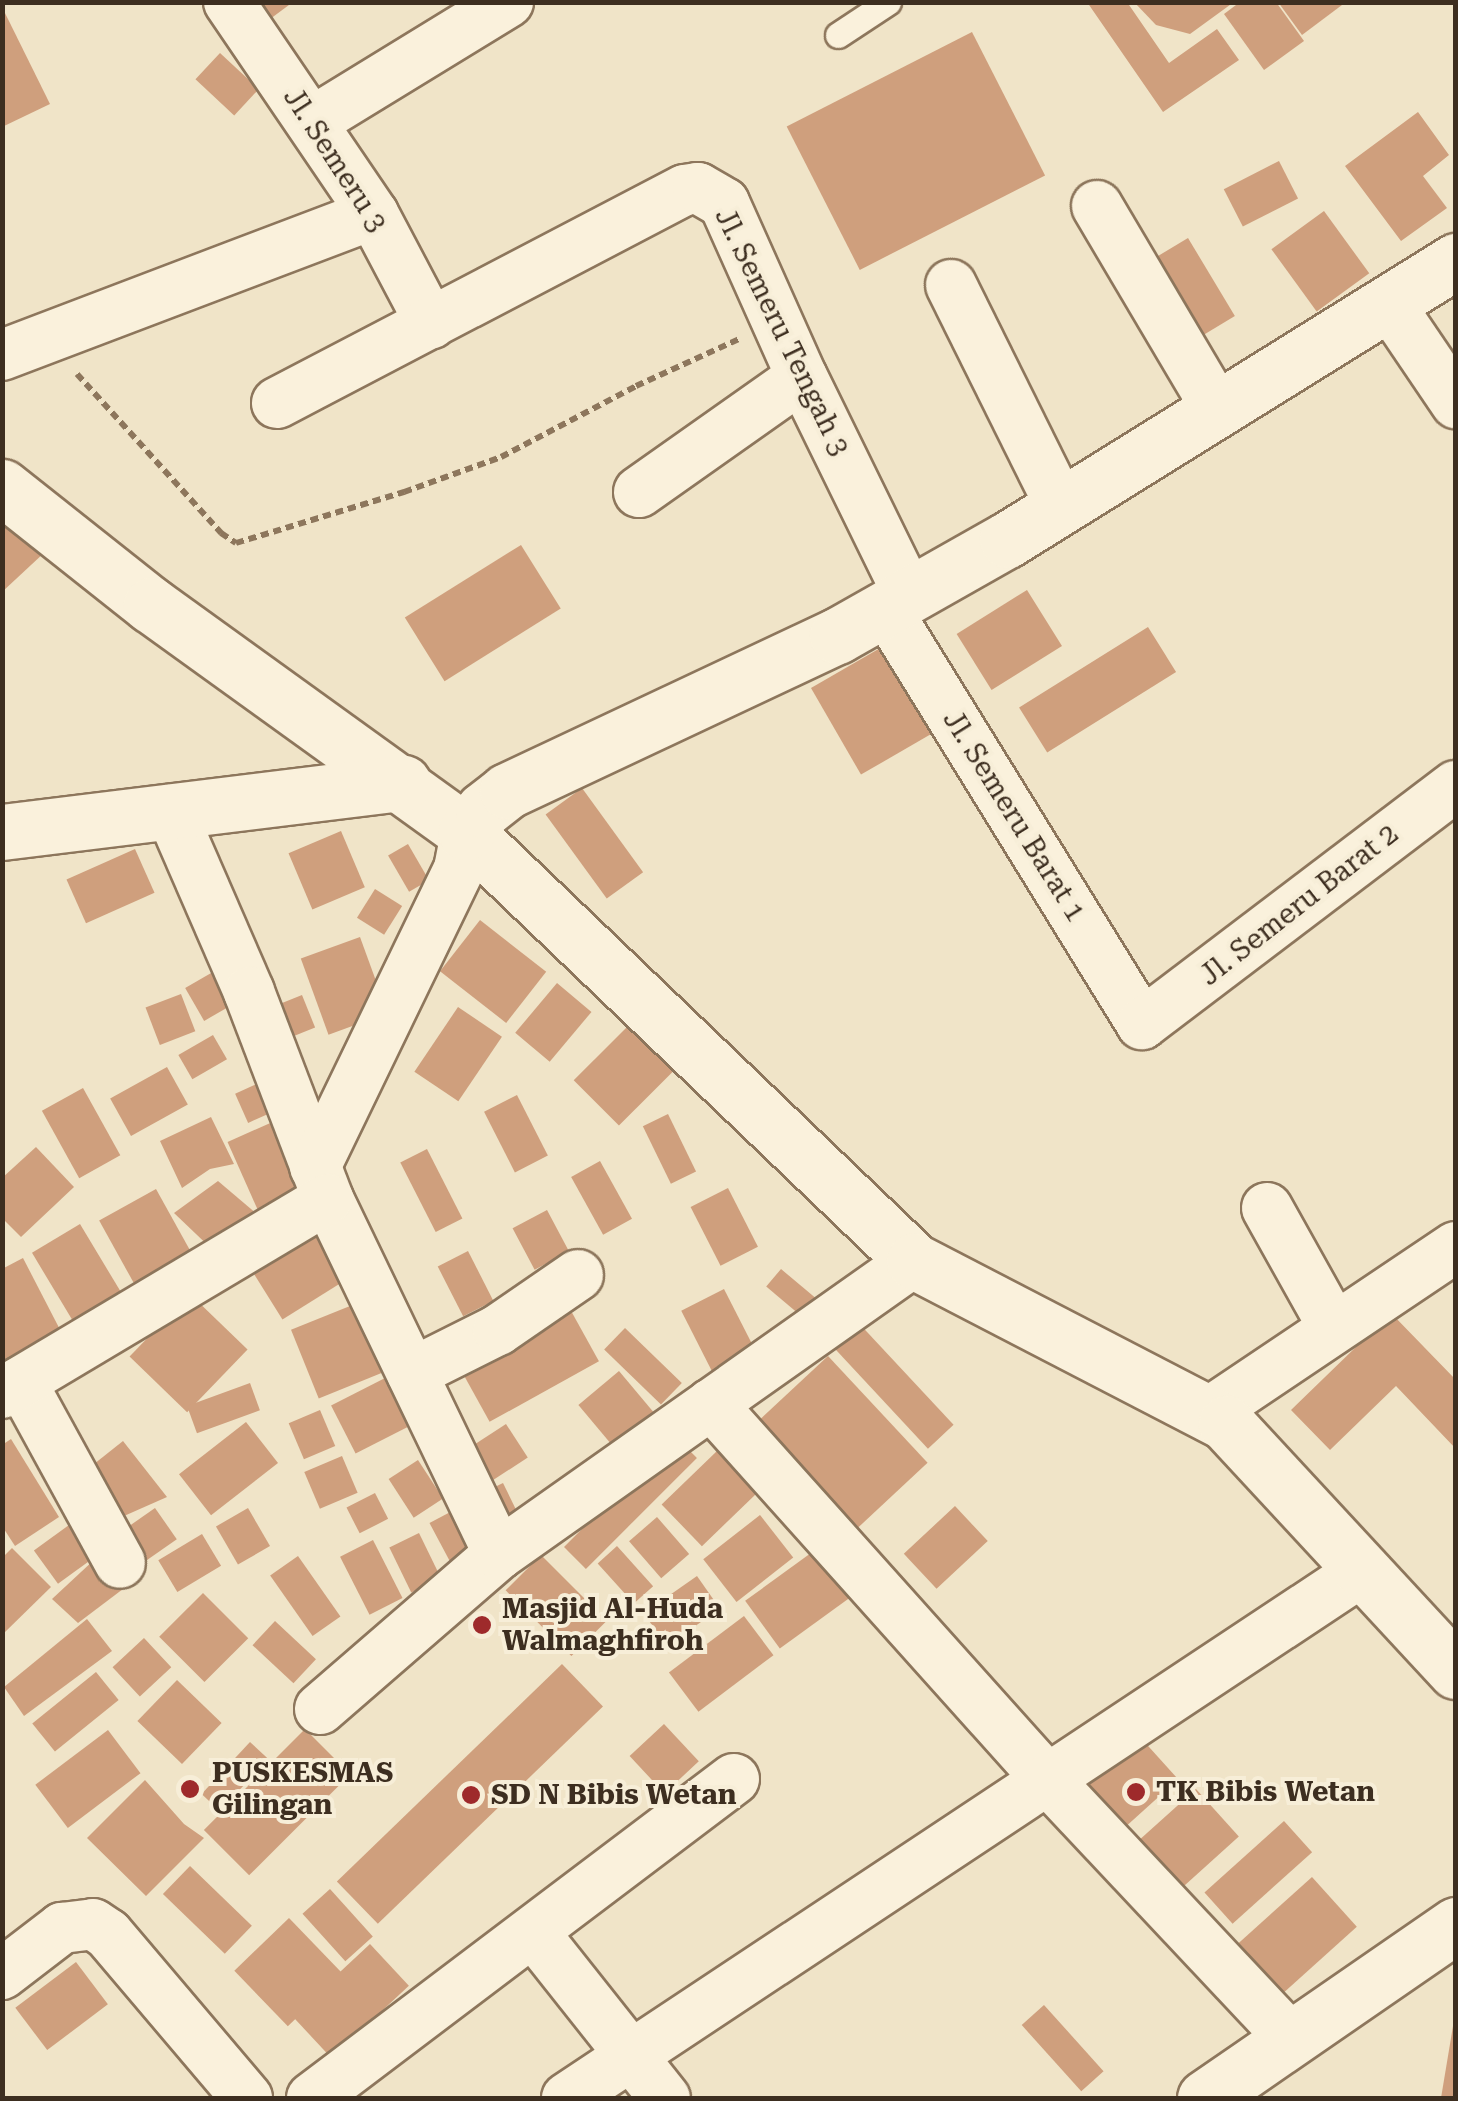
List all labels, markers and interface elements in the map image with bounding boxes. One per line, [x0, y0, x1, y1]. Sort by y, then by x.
street label: Jl. Semeru 3 [276, 82, 394, 238]
street label: Jl. Semeru Tengah 3 [708, 203, 856, 461]
street label: Jl. Semeru Barat 1 [936, 704, 1092, 928]
street label: Jl. Semeru Barat 2 [1193, 817, 1405, 993]
place label: Masjid Al-Huda Walmaghfiroh [502, 1592, 723, 1658]
marker: Masjid Al-Huda Walmaghfiroh [471, 1614, 493, 1636]
place label: PUSKESMAS Gilingan [212, 1756, 393, 1822]
place label: TK Bibis Wetan [1156, 1775, 1375, 1809]
marker: PUSKESMAS Gilingan [177, 1776, 203, 1802]
place label: SD N Bibis Wetan [491, 1778, 736, 1812]
marker: TK Bibis Wetan [1125, 1781, 1147, 1803]
marker: SD N Bibis Wetan [460, 1784, 482, 1806]

